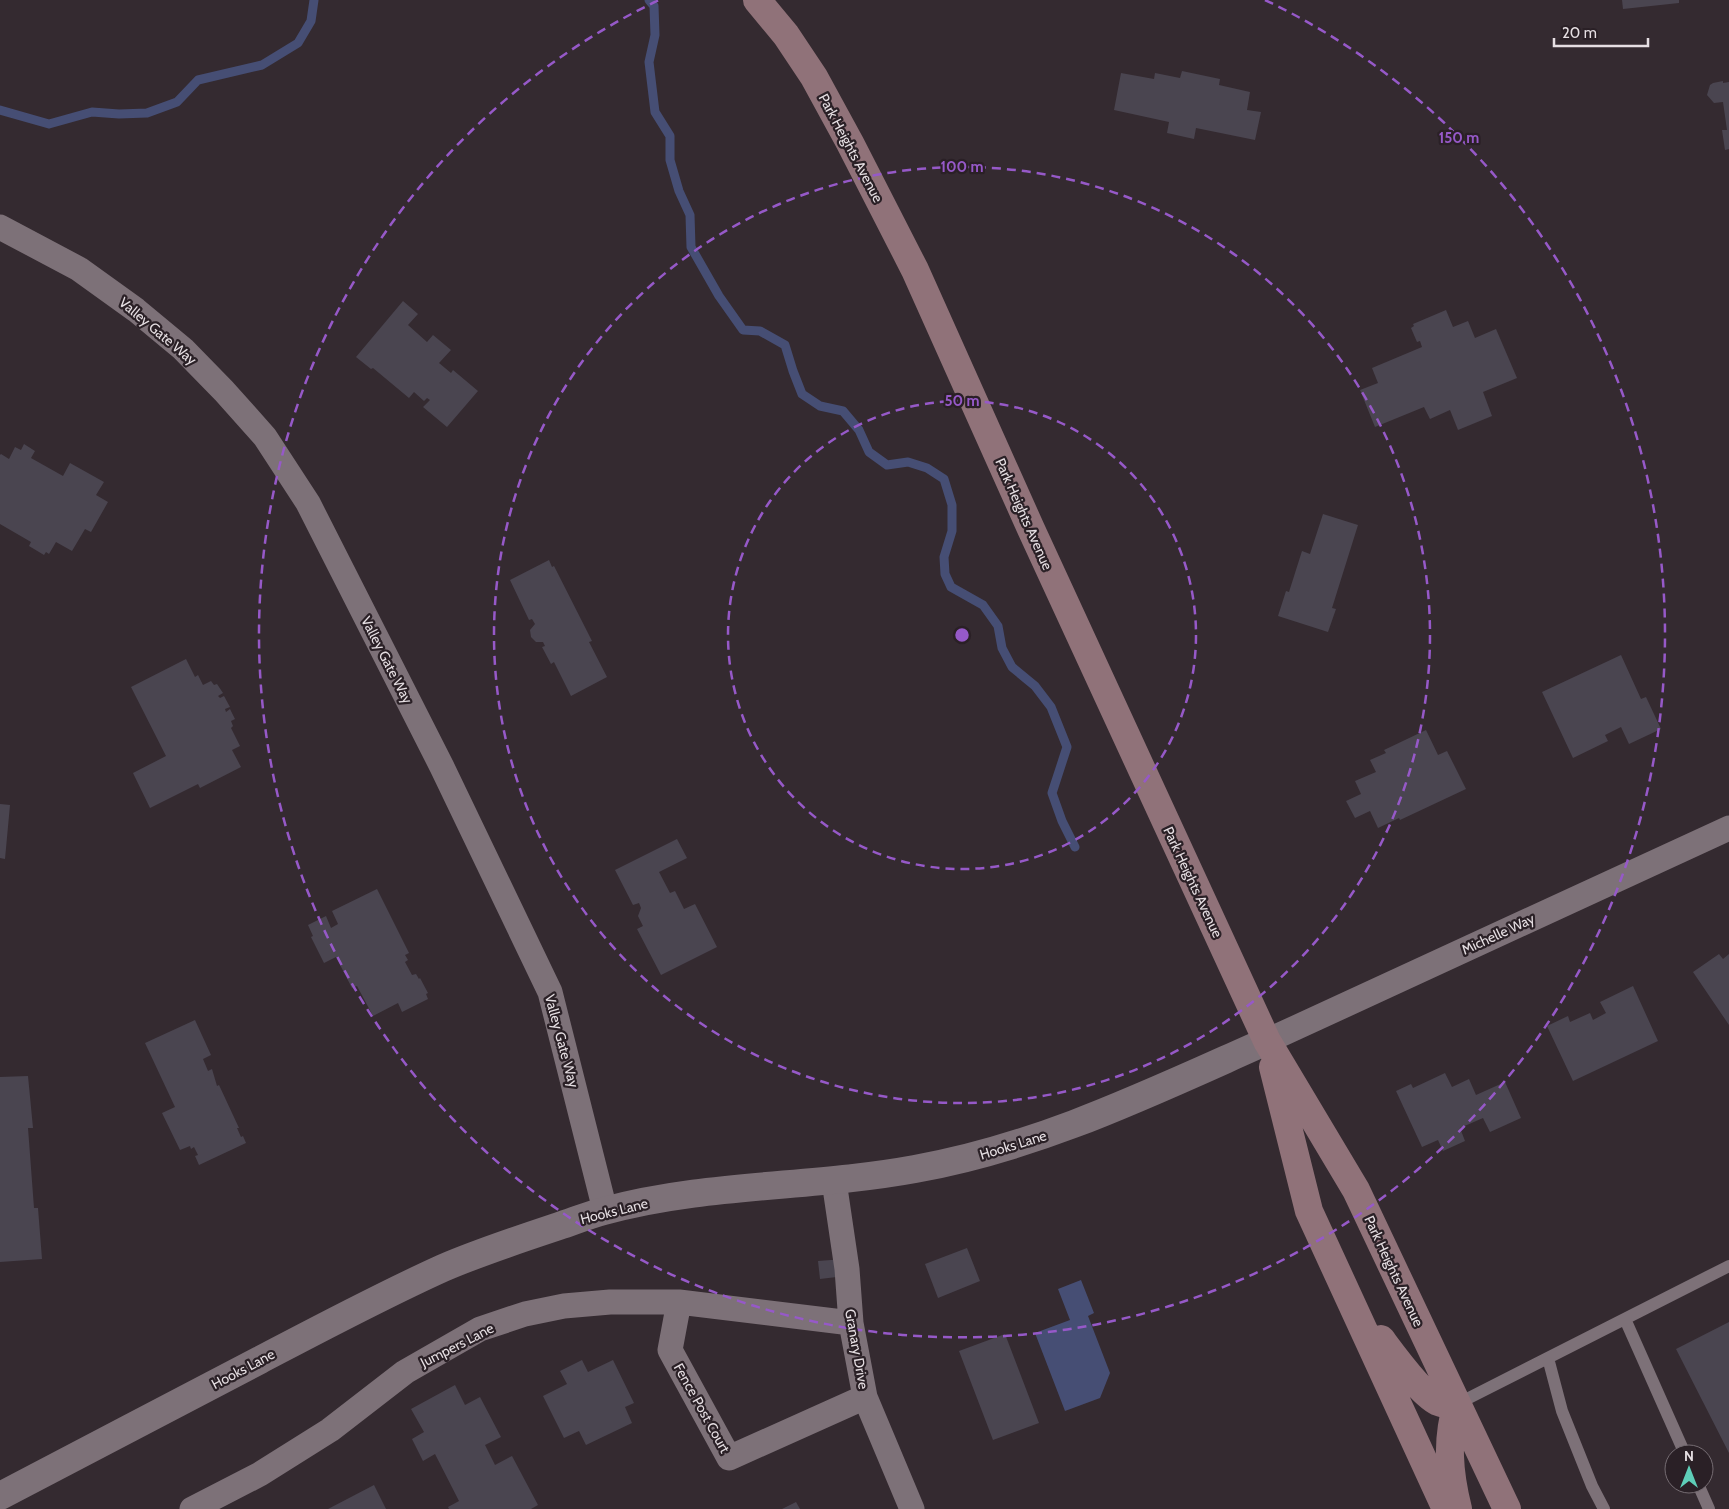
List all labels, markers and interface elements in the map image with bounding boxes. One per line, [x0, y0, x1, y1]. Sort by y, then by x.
scale bar [1554, 15, 1648, 47]
text: 20 m [1562, 24, 1597, 42]
street label: Park Heights Avenue [815, 90, 887, 206]
text: 150 m [1439, 129, 1479, 147]
text: 100 m [940, 158, 984, 176]
street label: Valley Gate Way [116, 293, 200, 369]
text: 50 m [944, 392, 980, 410]
street label: Park Heights Avenue [991, 455, 1057, 573]
street label: Valley Gate Way [357, 613, 417, 707]
centre of rings [953, 626, 971, 644]
street label: Park Heights Avenue [1159, 823, 1227, 941]
street label: Michelle Way [1459, 909, 1537, 959]
street label: Valley Gate Way [541, 992, 583, 1090]
street label: Hooks Lane [977, 1126, 1049, 1164]
street label: Hooks Lane [578, 1194, 650, 1228]
street label: Park Heights Avenue [1360, 1212, 1428, 1330]
street label: Granary Drive [841, 1308, 873, 1390]
street label: Jumpers Lane [416, 1319, 497, 1372]
street label: Hooks Lane [208, 1345, 278, 1393]
street label: Fence Post Court [670, 1360, 734, 1456]
north arrow [1664, 1444, 1714, 1494]
text: N [1684, 1447, 1694, 1465]

